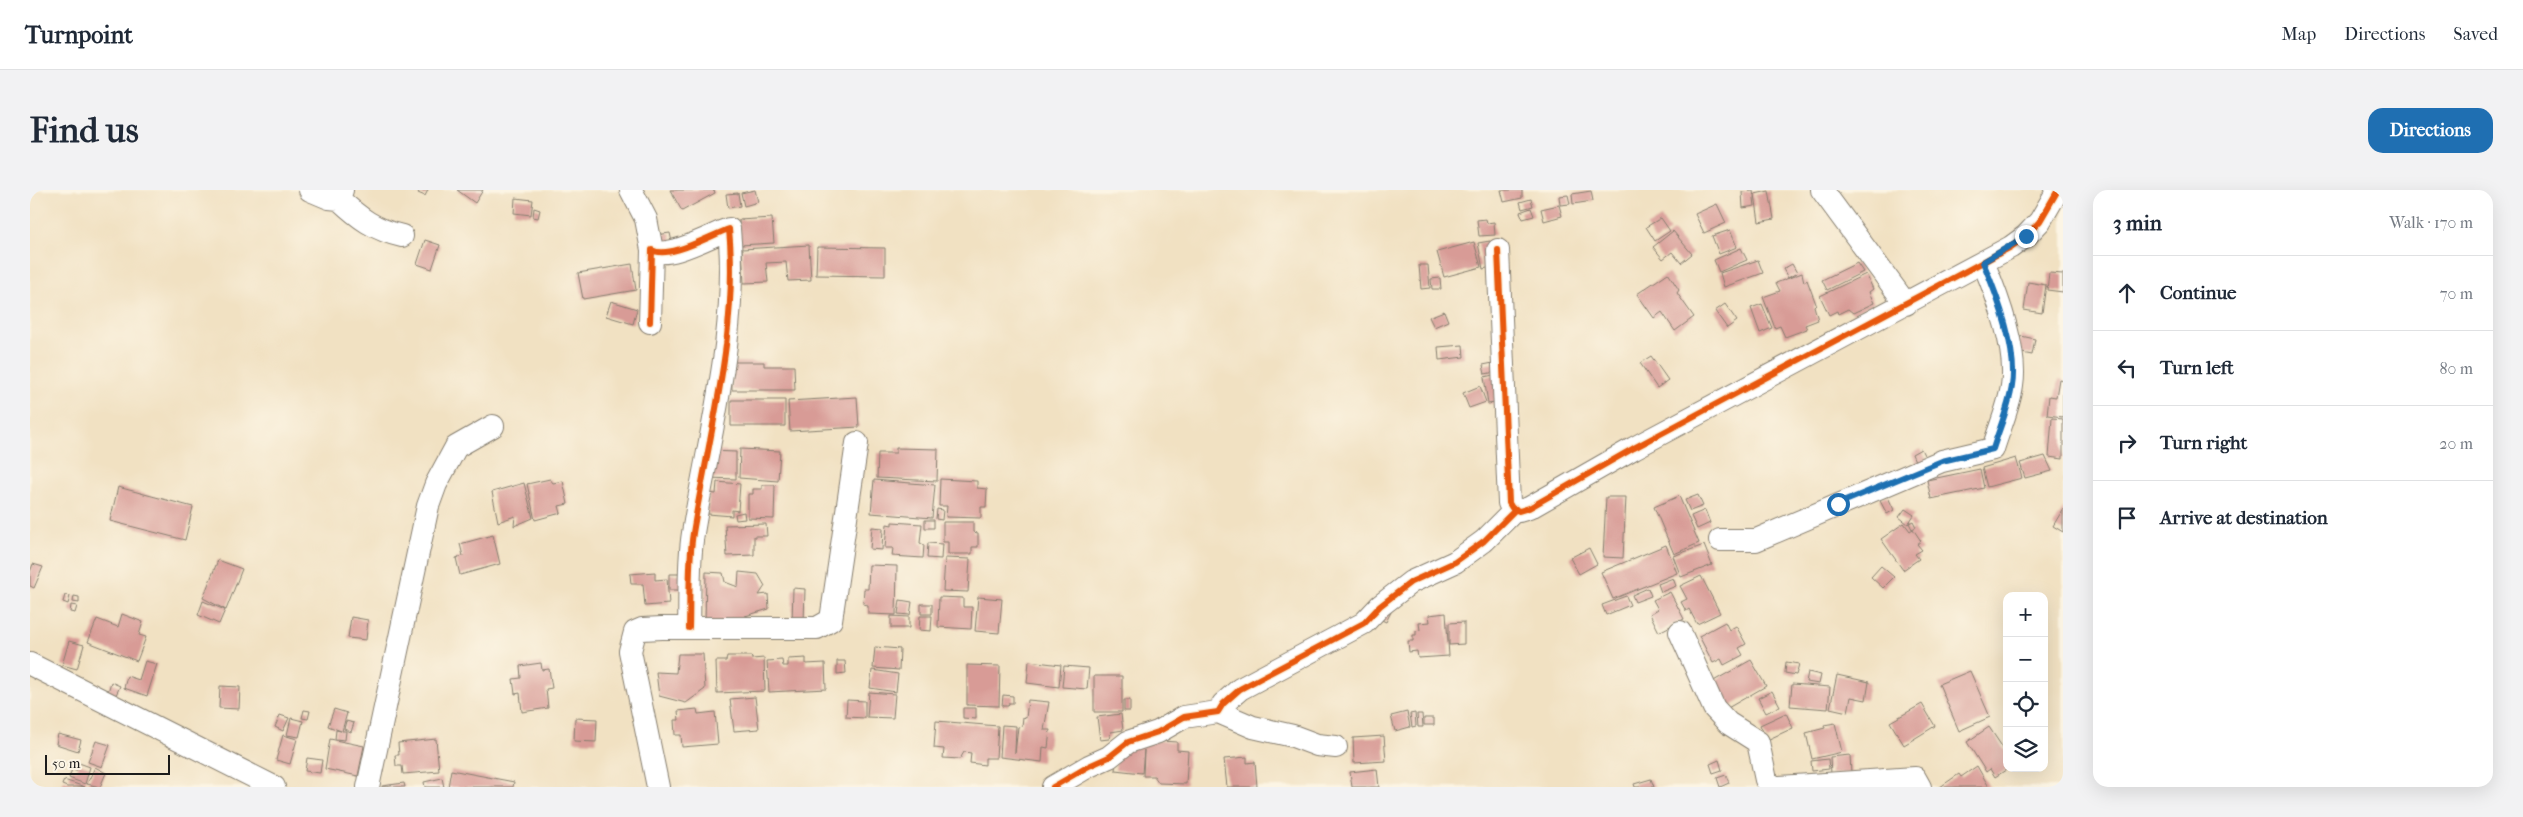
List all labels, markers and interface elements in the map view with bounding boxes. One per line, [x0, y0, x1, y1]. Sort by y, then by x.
text: Turnpoint [25, 21, 133, 49]
text: Map [2282, 24, 2316, 45]
text: Directions [2344, 24, 2425, 45]
text: Saved [2453, 24, 2498, 45]
button: Directions [2368, 108, 2493, 153]
text: Find us [30, 110, 139, 151]
text: 3 min [2113, 211, 2162, 235]
text: Walk · 170 m [2389, 213, 2473, 232]
route end [2015, 225, 2038, 248]
icon: ahead [2113, 279, 2141, 307]
text: Continue [2160, 282, 2236, 304]
text: 70 m [2440, 284, 2473, 303]
icon: left [2113, 354, 2141, 382]
text: Turn left [2160, 357, 2234, 379]
text: 80 m [2439, 359, 2473, 378]
icon: right [2113, 429, 2141, 457]
text: Turn right [2160, 432, 2247, 454]
text: 20 m [2439, 434, 2473, 453]
route start [1827, 493, 1850, 516]
icon: arrive [2113, 504, 2141, 532]
text: Arrive at destination [2160, 507, 2328, 529]
map controls [2003, 592, 2048, 772]
button: + [2003, 592, 2048, 637]
button: − [2003, 637, 2048, 682]
button: locate [2003, 682, 2048, 727]
button: layers [2003, 727, 2048, 772]
scale bar [45, 752, 170, 775]
text: 50 m [52, 755, 80, 772]

